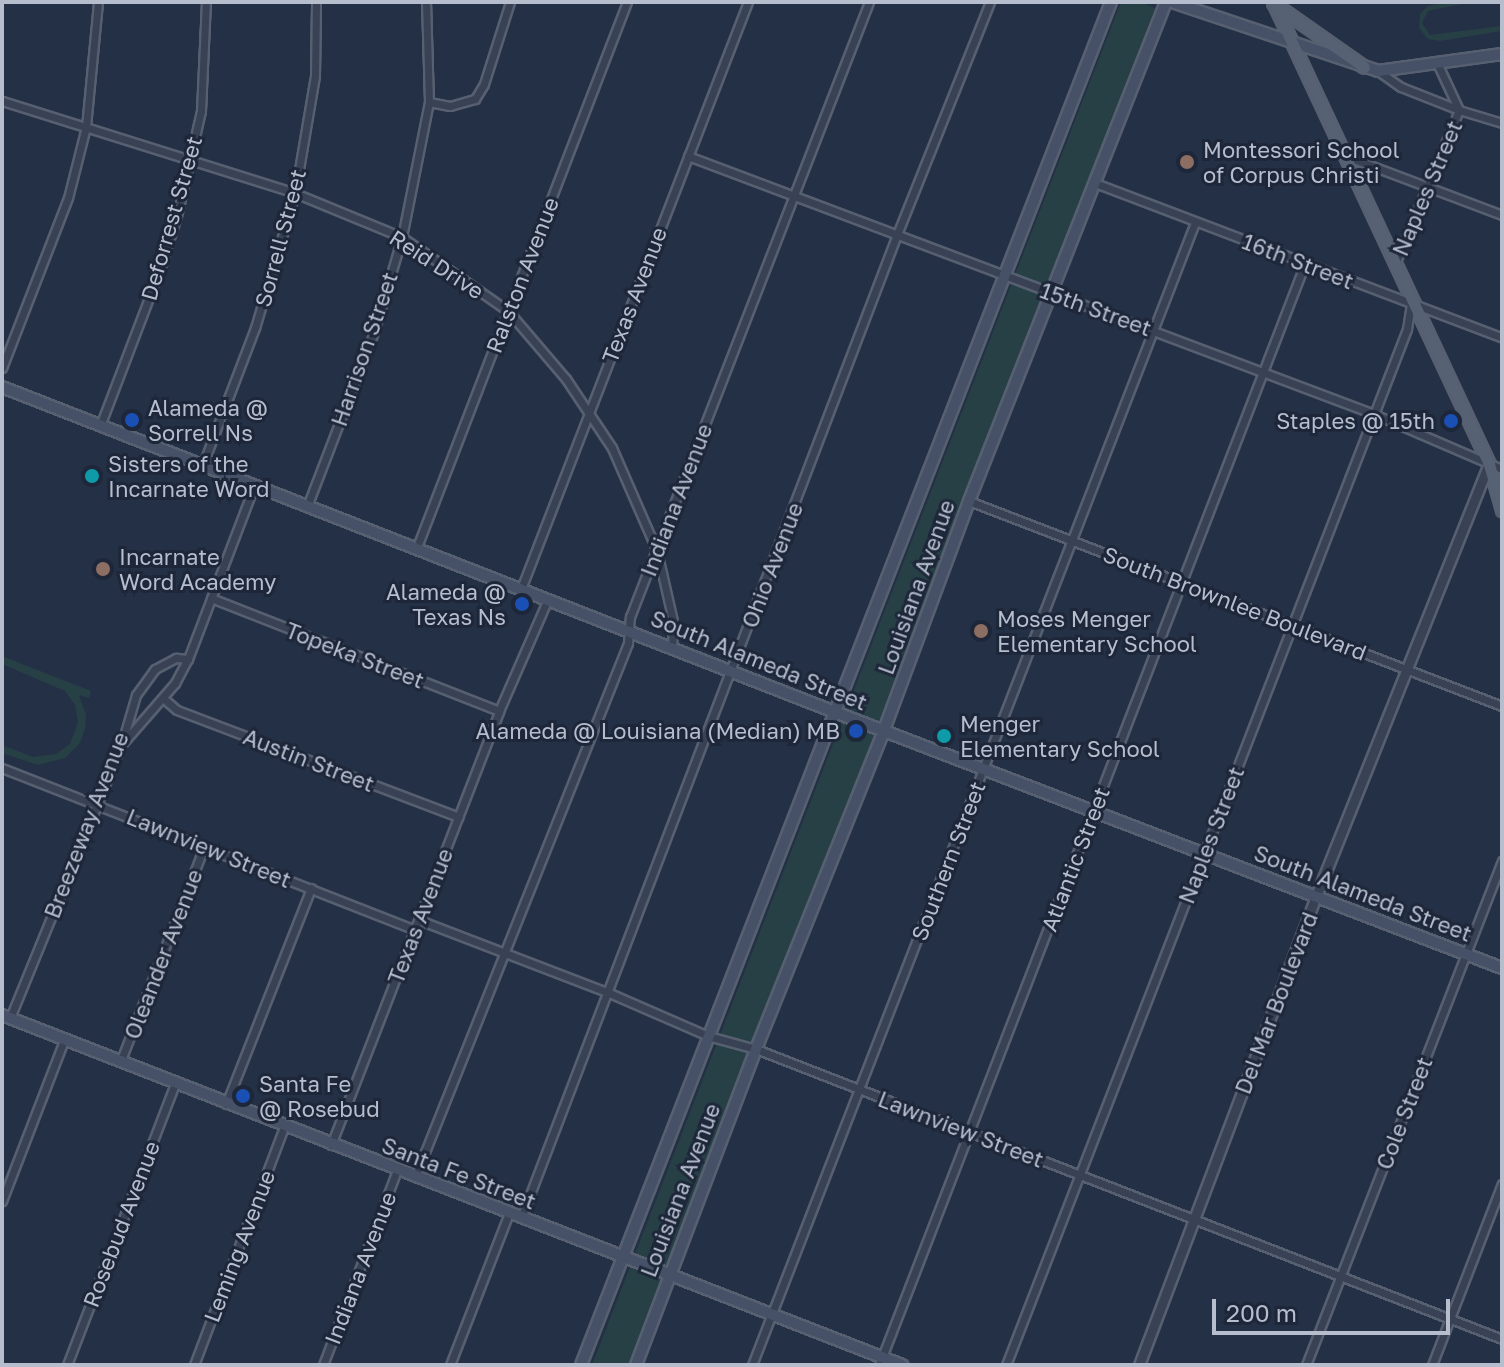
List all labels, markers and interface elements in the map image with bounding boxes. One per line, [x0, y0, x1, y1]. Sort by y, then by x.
street label: Naples Street [1387, 116, 1467, 260]
street label: Deforrest Street [135, 133, 207, 303]
place label: Montessori School of Corpus Christi [1203, 136, 1400, 188]
marker: Montessori School of Corpus Christi [1178, 153, 1196, 171]
street label: Sorrell Street [249, 166, 311, 310]
street label: Ralston Avenue [480, 193, 564, 357]
street label: Texas Avenue [596, 223, 672, 367]
street label: Reid Drive [385, 224, 489, 304]
street label: 16th Street [1239, 228, 1357, 294]
street label: Harrison Street [325, 268, 403, 430]
street label: 15th Street [1037, 277, 1155, 341]
place label: Alameda @ Sorrell Ns [148, 394, 268, 446]
place label: Staples @ 15th [1276, 408, 1435, 434]
marker: Alameda @ Sorrell Ns [123, 411, 141, 429]
marker: Staples @ 15th [1442, 412, 1460, 430]
street label: Indiana Avenue [635, 420, 717, 580]
place label: Sisters of the Incarnate Word [108, 450, 270, 502]
marker: Sisters of the Incarnate Word [83, 467, 101, 485]
street label: Louisiana Avenue [872, 496, 960, 678]
street label: Ohio Avenue [736, 499, 808, 631]
street label: South Brownlee Boulevard [1100, 540, 1370, 666]
place label: Incarnate Word Academy [119, 543, 276, 594]
marker: Incarnate Word Academy [94, 560, 112, 578]
place label: Alameda @ Texas Ns [386, 578, 506, 630]
marker: Alameda @ Texas Ns [513, 595, 531, 613]
street label: South Alameda Street [647, 604, 871, 716]
place label: Moses Menger Elementary School [997, 605, 1197, 656]
street label: Topeka Street [282, 616, 428, 694]
marker: Moses Menger Elementary School [972, 622, 990, 640]
place label: Menger Elementary School [960, 710, 1160, 762]
place label: Alameda @ Louisiana (Median) MB [475, 718, 840, 744]
marker: Alameda @ Louisiana (Median) MB [847, 722, 865, 740]
street label: Austin Street [240, 723, 378, 797]
marker: Menger Elementary School [935, 727, 953, 745]
street label: Breezeway Avenue [38, 728, 134, 922]
street label: Naples Street [1173, 763, 1249, 907]
street label: Southern Street [906, 778, 990, 944]
street label: Atlantic Street [1035, 783, 1115, 935]
street label: Lawnview Street [123, 803, 295, 893]
street label: South Alameda Street [1250, 839, 1476, 947]
street label: Texas Avenue [382, 844, 458, 988]
street label: Oleander Avenue [118, 865, 208, 1043]
street label: Del Mar Boulevard [1229, 908, 1323, 1098]
street label: Cole Street [1370, 1053, 1438, 1173]
place label: Santa Fe @ Rosebud [259, 1070, 380, 1122]
street label: Lawnview Street [875, 1085, 1047, 1173]
marker: Santa Fe @ Rosebud [234, 1087, 252, 1105]
street label: Louisiana Avenue [635, 1099, 725, 1281]
street label: Santa Fe Street [378, 1132, 540, 1214]
street label: Rosebud Avenue [77, 1137, 165, 1311]
street label: Leming Avenue [198, 1166, 280, 1326]
street label: Indiana Avenue [319, 1188, 401, 1348]
scale bar [1216, 1283, 1454, 1333]
text: 200 m [1226, 1298, 1297, 1327]

